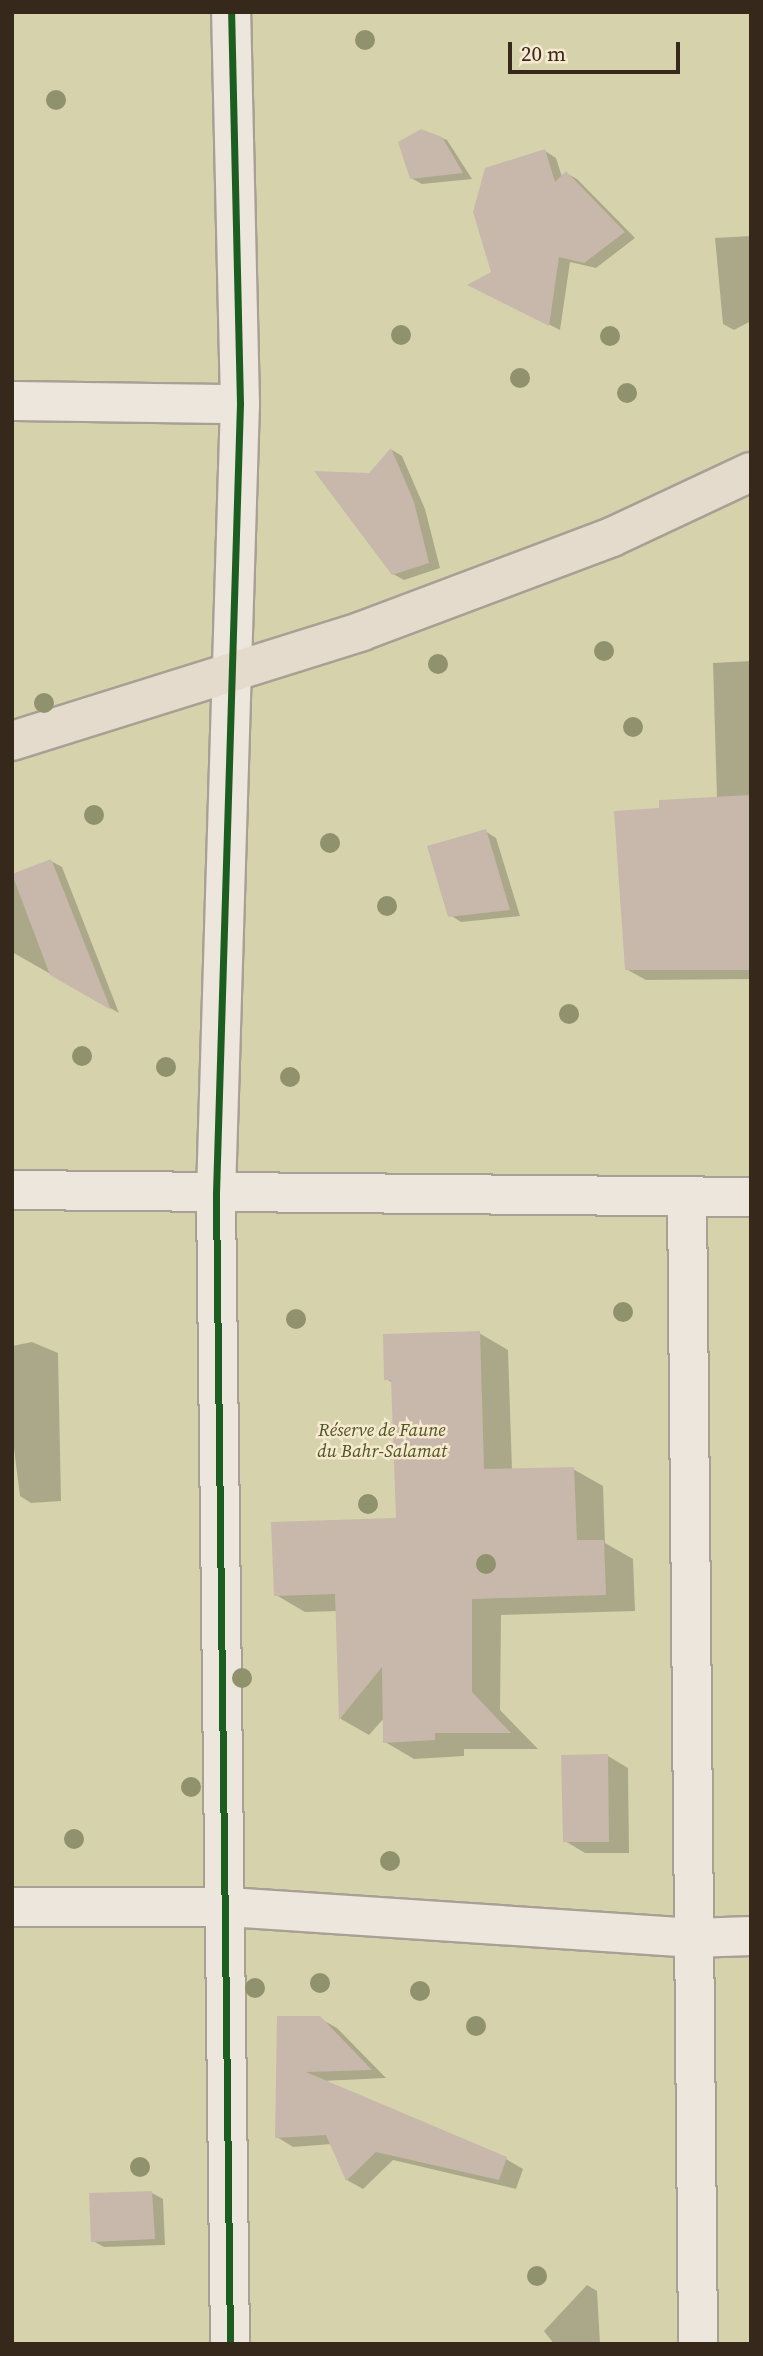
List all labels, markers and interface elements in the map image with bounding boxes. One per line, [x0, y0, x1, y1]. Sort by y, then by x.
scale bar [511, 28, 682, 72]
text: 20 m [521, 39, 566, 68]
park label: Réserve de Faune du Bahr-Salamat [317, 1420, 447, 1462]

